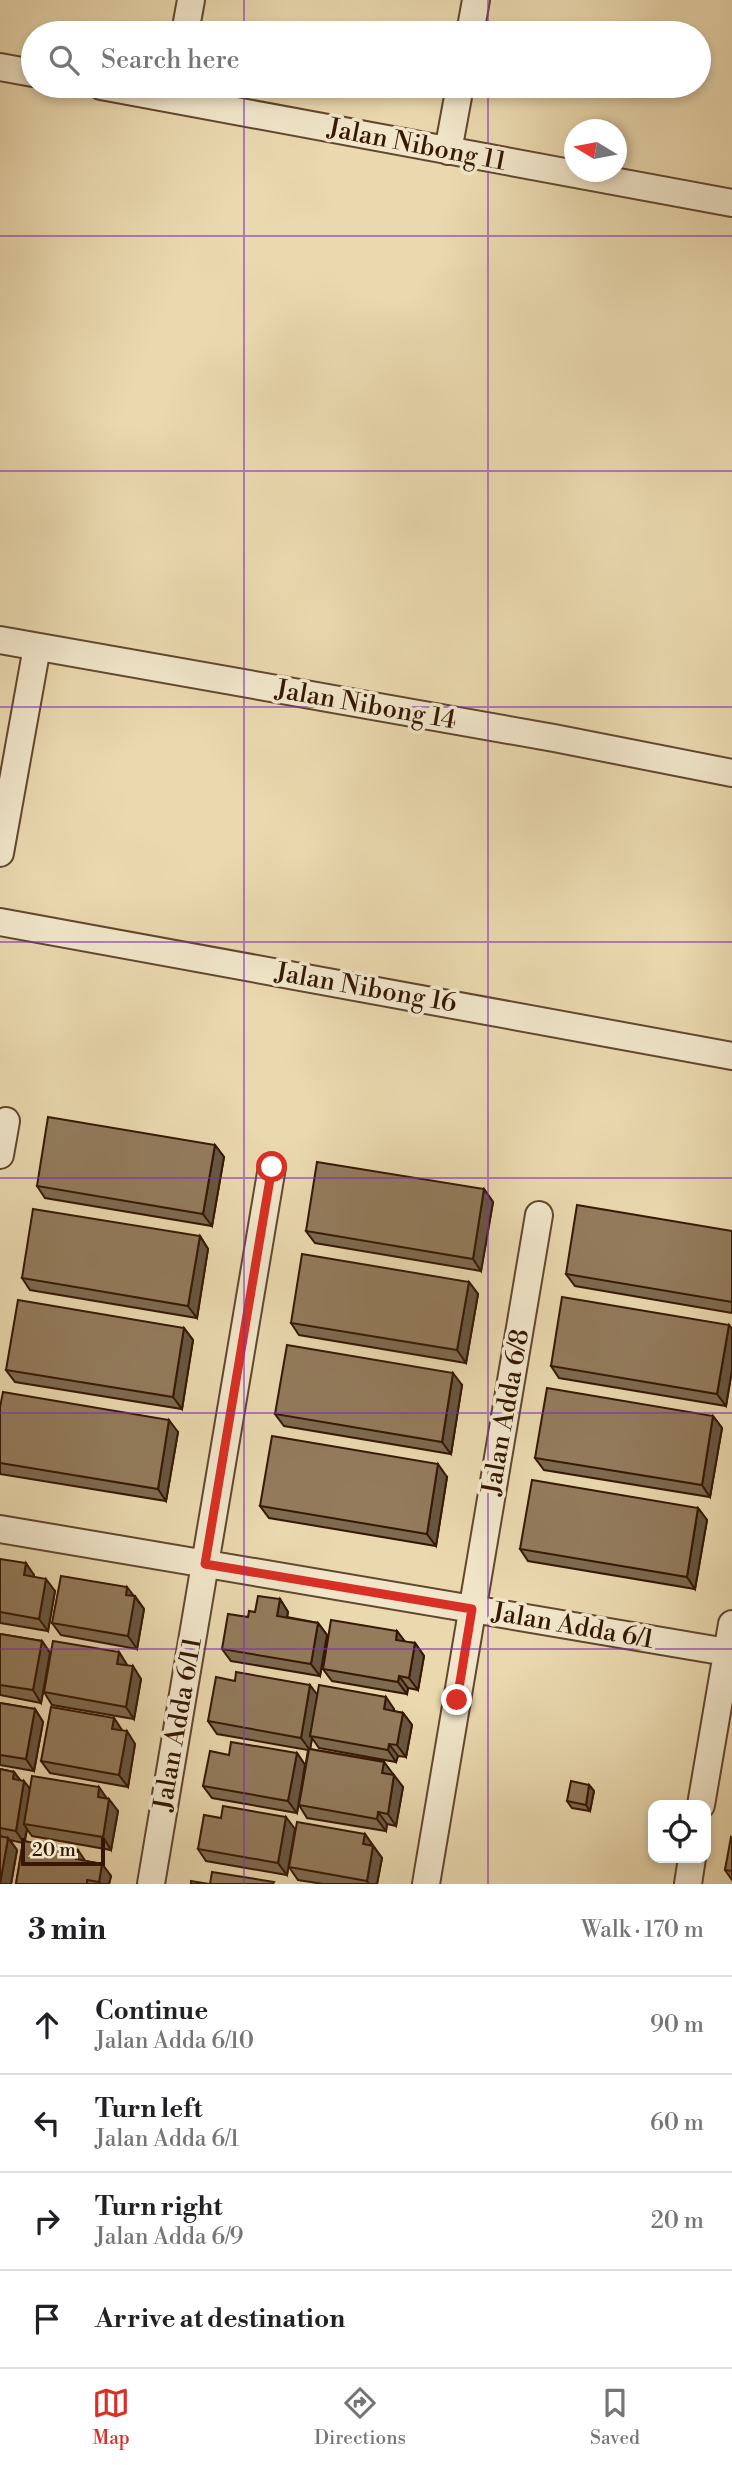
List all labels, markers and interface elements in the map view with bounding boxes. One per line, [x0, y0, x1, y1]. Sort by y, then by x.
search box [21, 21, 711, 98]
icon: search [45, 41, 83, 79]
text: Search here [101, 44, 240, 76]
street label: Jalan Nibong 11 [324, 112, 509, 178]
north arrow [564, 119, 627, 182]
street label: Jalan Nibong 14 [272, 673, 459, 737]
street label: Jalan Nibong 16 [272, 956, 459, 1020]
route start [256, 1151, 287, 1182]
street label: Jalan Adda 6/8 [475, 1326, 536, 1498]
street label: Jalan Adda 6/1 [489, 1596, 656, 1656]
street label: Jalan Adda 6/11 [147, 1635, 209, 1814]
route end [441, 1684, 472, 1715]
map controls [648, 1800, 711, 1863]
button: locate [648, 1800, 711, 1863]
scale bar [21, 1835, 105, 1867]
text: 20 m [32, 1838, 76, 1862]
text: 3 min [28, 1911, 106, 1949]
text: Walk · 170 m [581, 1916, 704, 1944]
text: Continue [95, 1995, 208, 2027]
icon: ahead [28, 2006, 66, 2044]
text: 90 m [650, 2011, 704, 2039]
text: Jalan Adda 6/10 [95, 2027, 254, 2055]
text: Turn left [95, 2093, 203, 2125]
icon: left [28, 2104, 66, 2142]
text: 60 m [650, 2109, 704, 2137]
text: Jalan Adda 6/1 [95, 2125, 239, 2153]
text: Turn right [95, 2191, 223, 2223]
icon: right [28, 2202, 66, 2240]
text: 20 m [651, 2207, 704, 2235]
text: Jalan Adda 6/9 [95, 2223, 243, 2251]
icon: arrive [28, 2300, 66, 2338]
text: Arrive at destination [95, 2303, 345, 2335]
tab: Map [92, 2384, 130, 2450]
tab: Directions [314, 2384, 406, 2450]
tab: Saved [590, 2384, 640, 2450]

